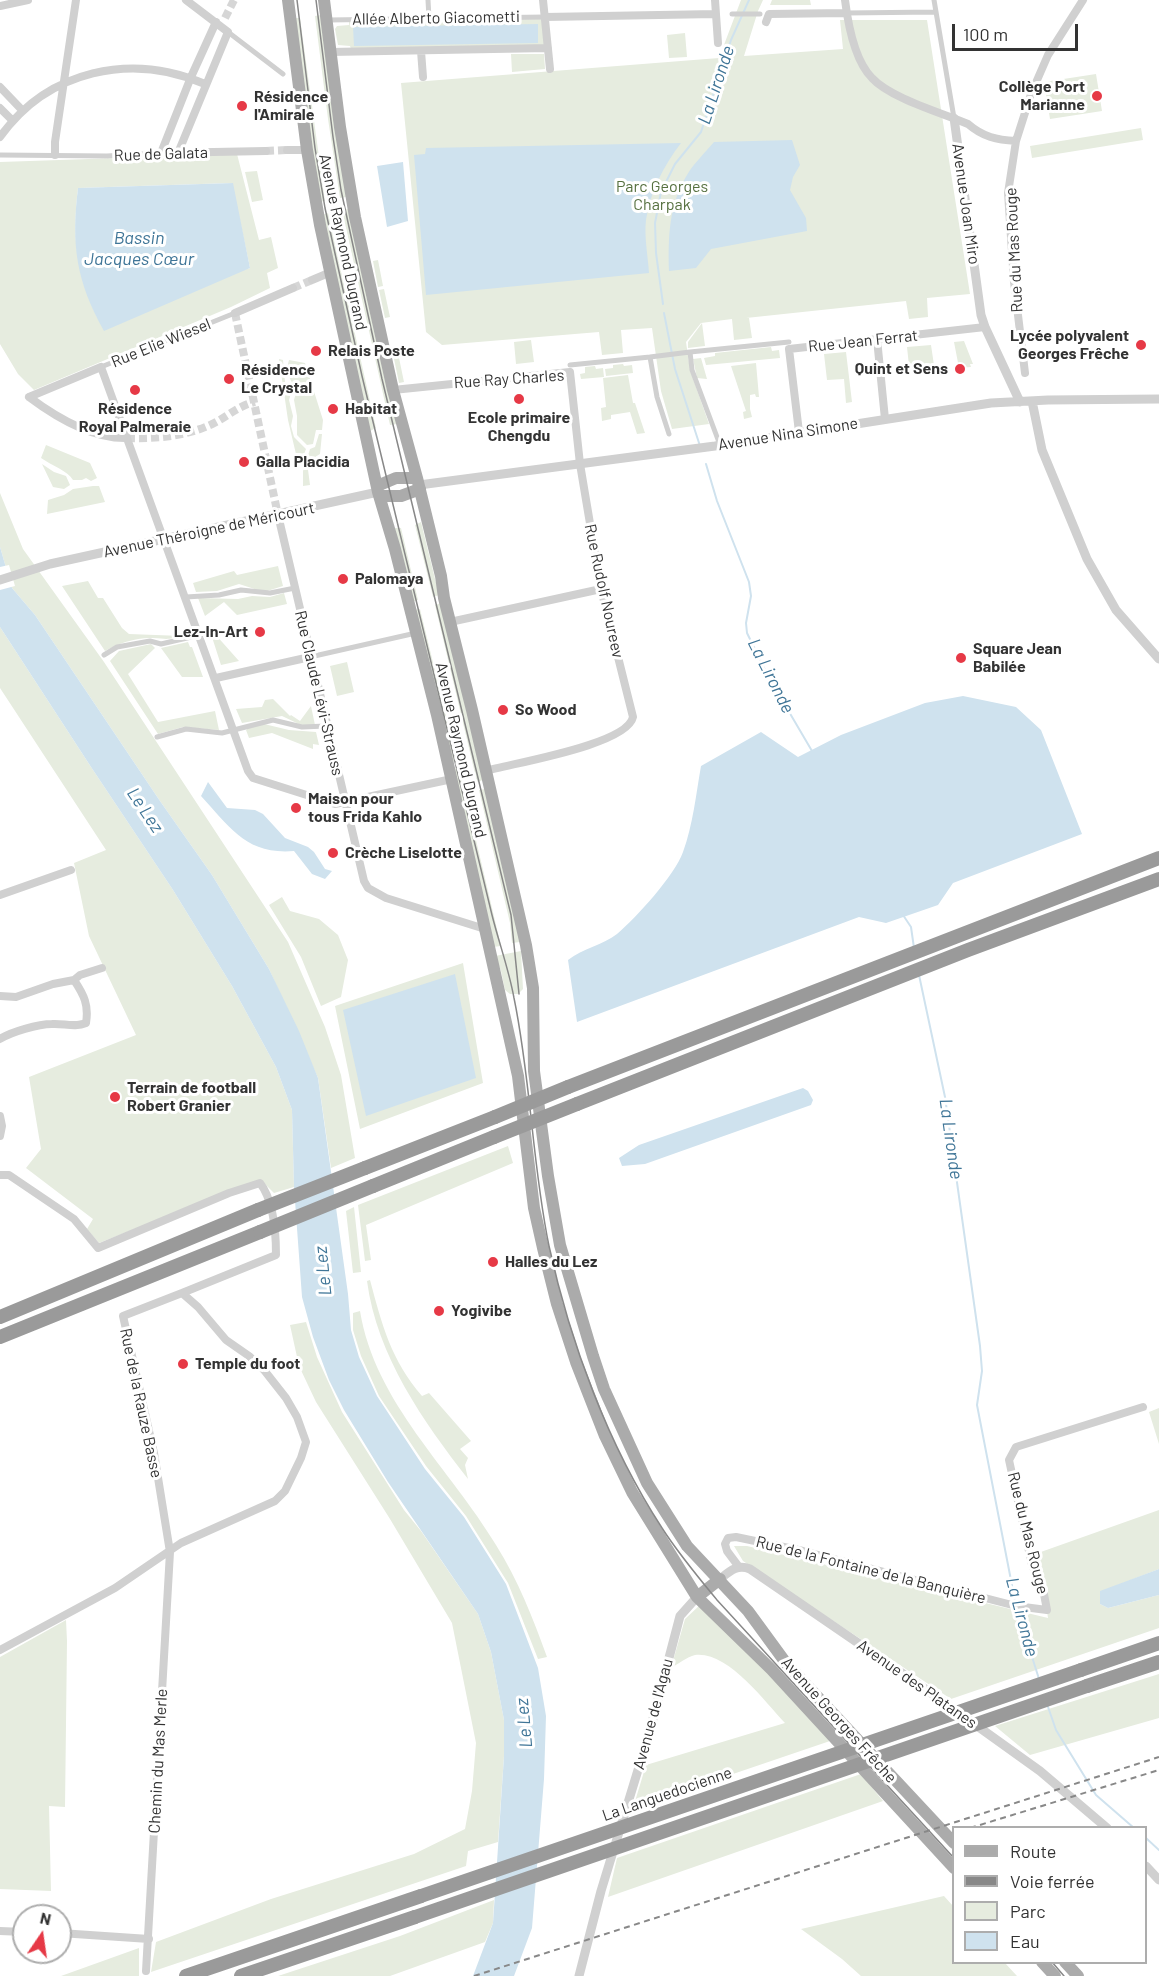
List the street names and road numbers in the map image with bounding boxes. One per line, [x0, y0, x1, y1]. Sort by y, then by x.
street label: Allée Alberto Giacometti [352, 7, 520, 29]
street label: Avenue Joan Miro [948, 142, 984, 266]
street label: Rue de Galata [114, 143, 208, 165]
street label: Avenue Raymond Dugrand [315, 152, 371, 332]
street label: Rue du Mas Rouge [1001, 187, 1027, 313]
street label: Rue Elie Wiesel [108, 314, 214, 372]
street label: Rue Jean Ferrat [807, 326, 919, 356]
street label: Rue Ray Charles [453, 366, 565, 392]
street label: Avenue Nina Simone [717, 413, 859, 455]
street label: Avenue Théroigne de Méricourt [102, 498, 316, 562]
street label: Rue Rudolf Noureev [580, 522, 628, 660]
street label: Rue Claude Lévi-Strauss [291, 609, 347, 777]
street label: Avenue Raymond Dugrand [431, 660, 491, 840]
street label: Rue de la Rauze Basse [116, 1326, 166, 1480]
street label: Rue du Mas Rouge [1004, 1470, 1052, 1596]
street label: Rue de la Fontaine de la Banquière [754, 1532, 988, 1608]
street label: Avenue des Platanes [853, 1635, 981, 1733]
street label: Avenue Georges Frêche [777, 1653, 901, 1787]
street label: Avenue de l'Agau [629, 1656, 677, 1772]
street label: Chemin du Mas Merle [145, 1688, 171, 1834]
street label: La Languedocienne [600, 1763, 734, 1825]

